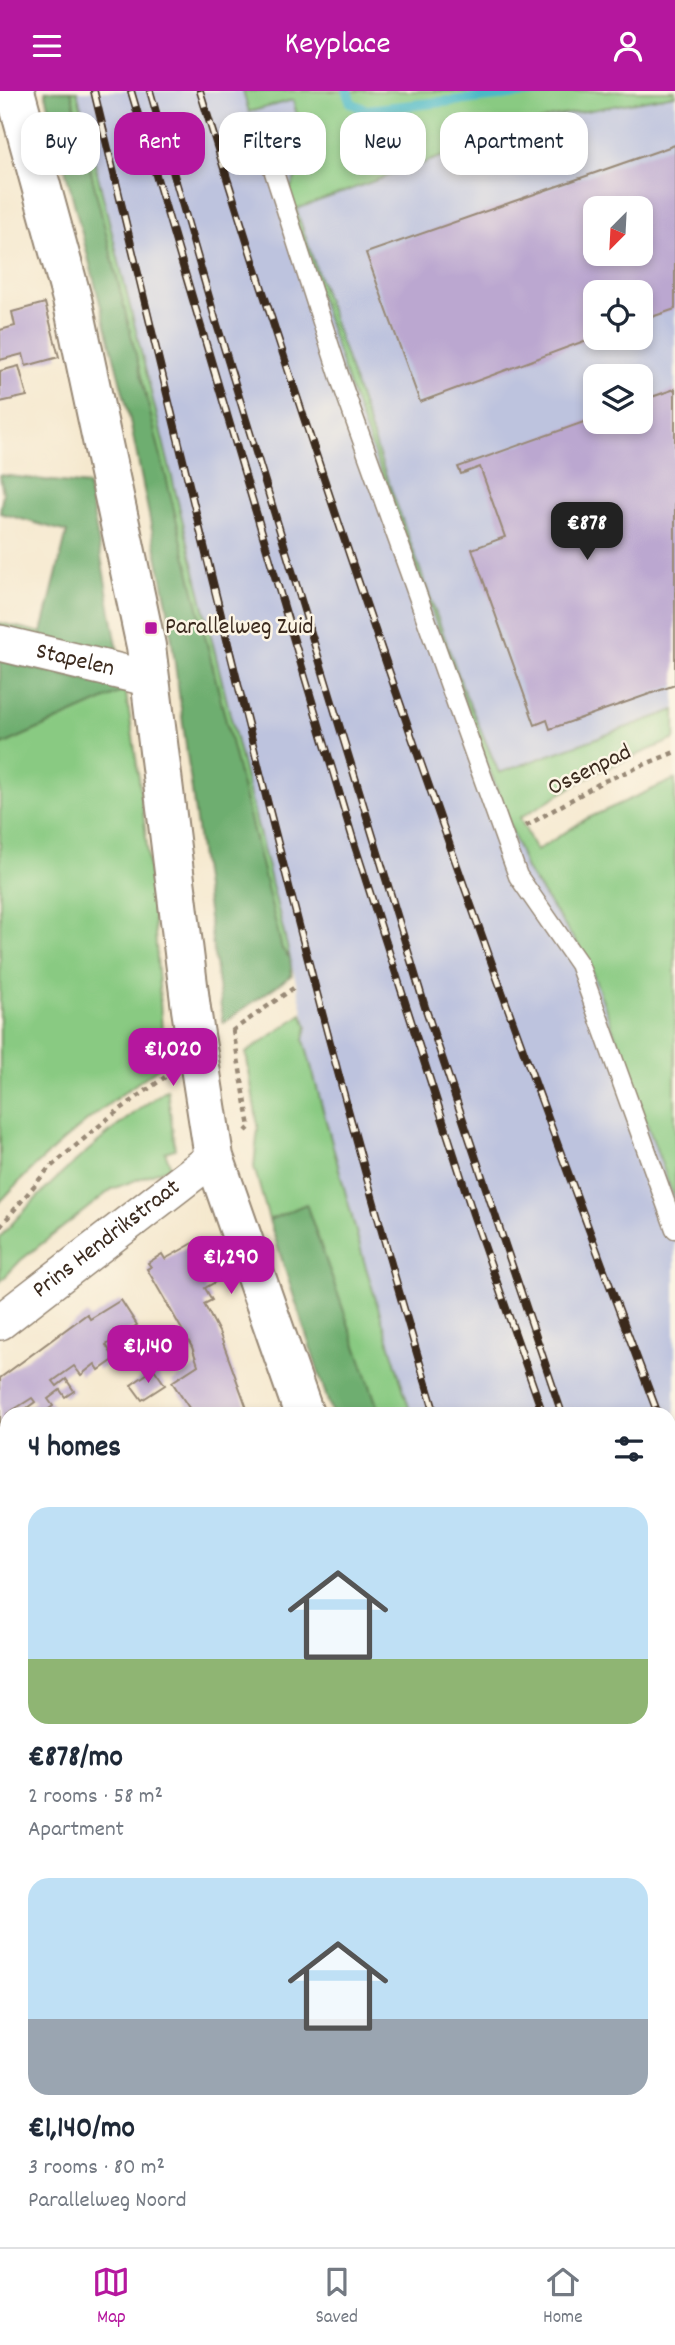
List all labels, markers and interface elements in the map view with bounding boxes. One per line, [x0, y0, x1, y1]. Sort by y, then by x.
text: Keyplace [284, 23, 391, 69]
icon: menu [28, 27, 66, 65]
icon: person [609, 27, 647, 65]
chip: Buy [21, 112, 100, 175]
chip: Rent [114, 112, 205, 175]
chip: Filters [219, 112, 326, 175]
chip: New [340, 112, 426, 175]
chip: Apartment [440, 112, 588, 175]
north arrow [583, 196, 653, 266]
map controls [583, 196, 653, 434]
button: locate [583, 280, 653, 350]
button: layers [583, 364, 653, 434]
pin: €878 [546, 503, 628, 562]
text: €878 [567, 508, 607, 541]
place label: Parallelweg Zuid [165, 611, 314, 645]
marker: Parallelweg Zuid [143, 620, 159, 636]
street label: Stapelen [32, 635, 118, 687]
street label: Ossenpad [542, 736, 638, 806]
pin: €1,020 [116, 1028, 230, 1088]
text: €1,020 [144, 1034, 202, 1067]
street label: Prins Hendrikstraat [26, 1172, 188, 1308]
pin: €1,290 [174, 1237, 288, 1296]
text: €1,290 [203, 1242, 259, 1275]
pin: €1,140 [91, 1325, 205, 1385]
text: €1,140 [123, 1331, 173, 1364]
text: 4 homes [28, 1428, 121, 1471]
icon: filters [610, 1430, 648, 1468]
icon: home [275, 1552, 401, 1678]
text: €878/mo [28, 1738, 123, 1781]
text: 2 rooms · 58 m² [28, 1781, 163, 1814]
text: Apartment [28, 1814, 124, 1847]
icon: home [275, 1923, 401, 2049]
text: €1,140/mo [28, 2109, 135, 2152]
text: 3 rooms · 80 m² [28, 2152, 165, 2185]
text: Parallelweg Noord [28, 2185, 187, 2218]
tab: Map [92, 2263, 130, 2332]
tab: Saved [315, 2263, 358, 2332]
tab: Home [543, 2263, 583, 2332]

